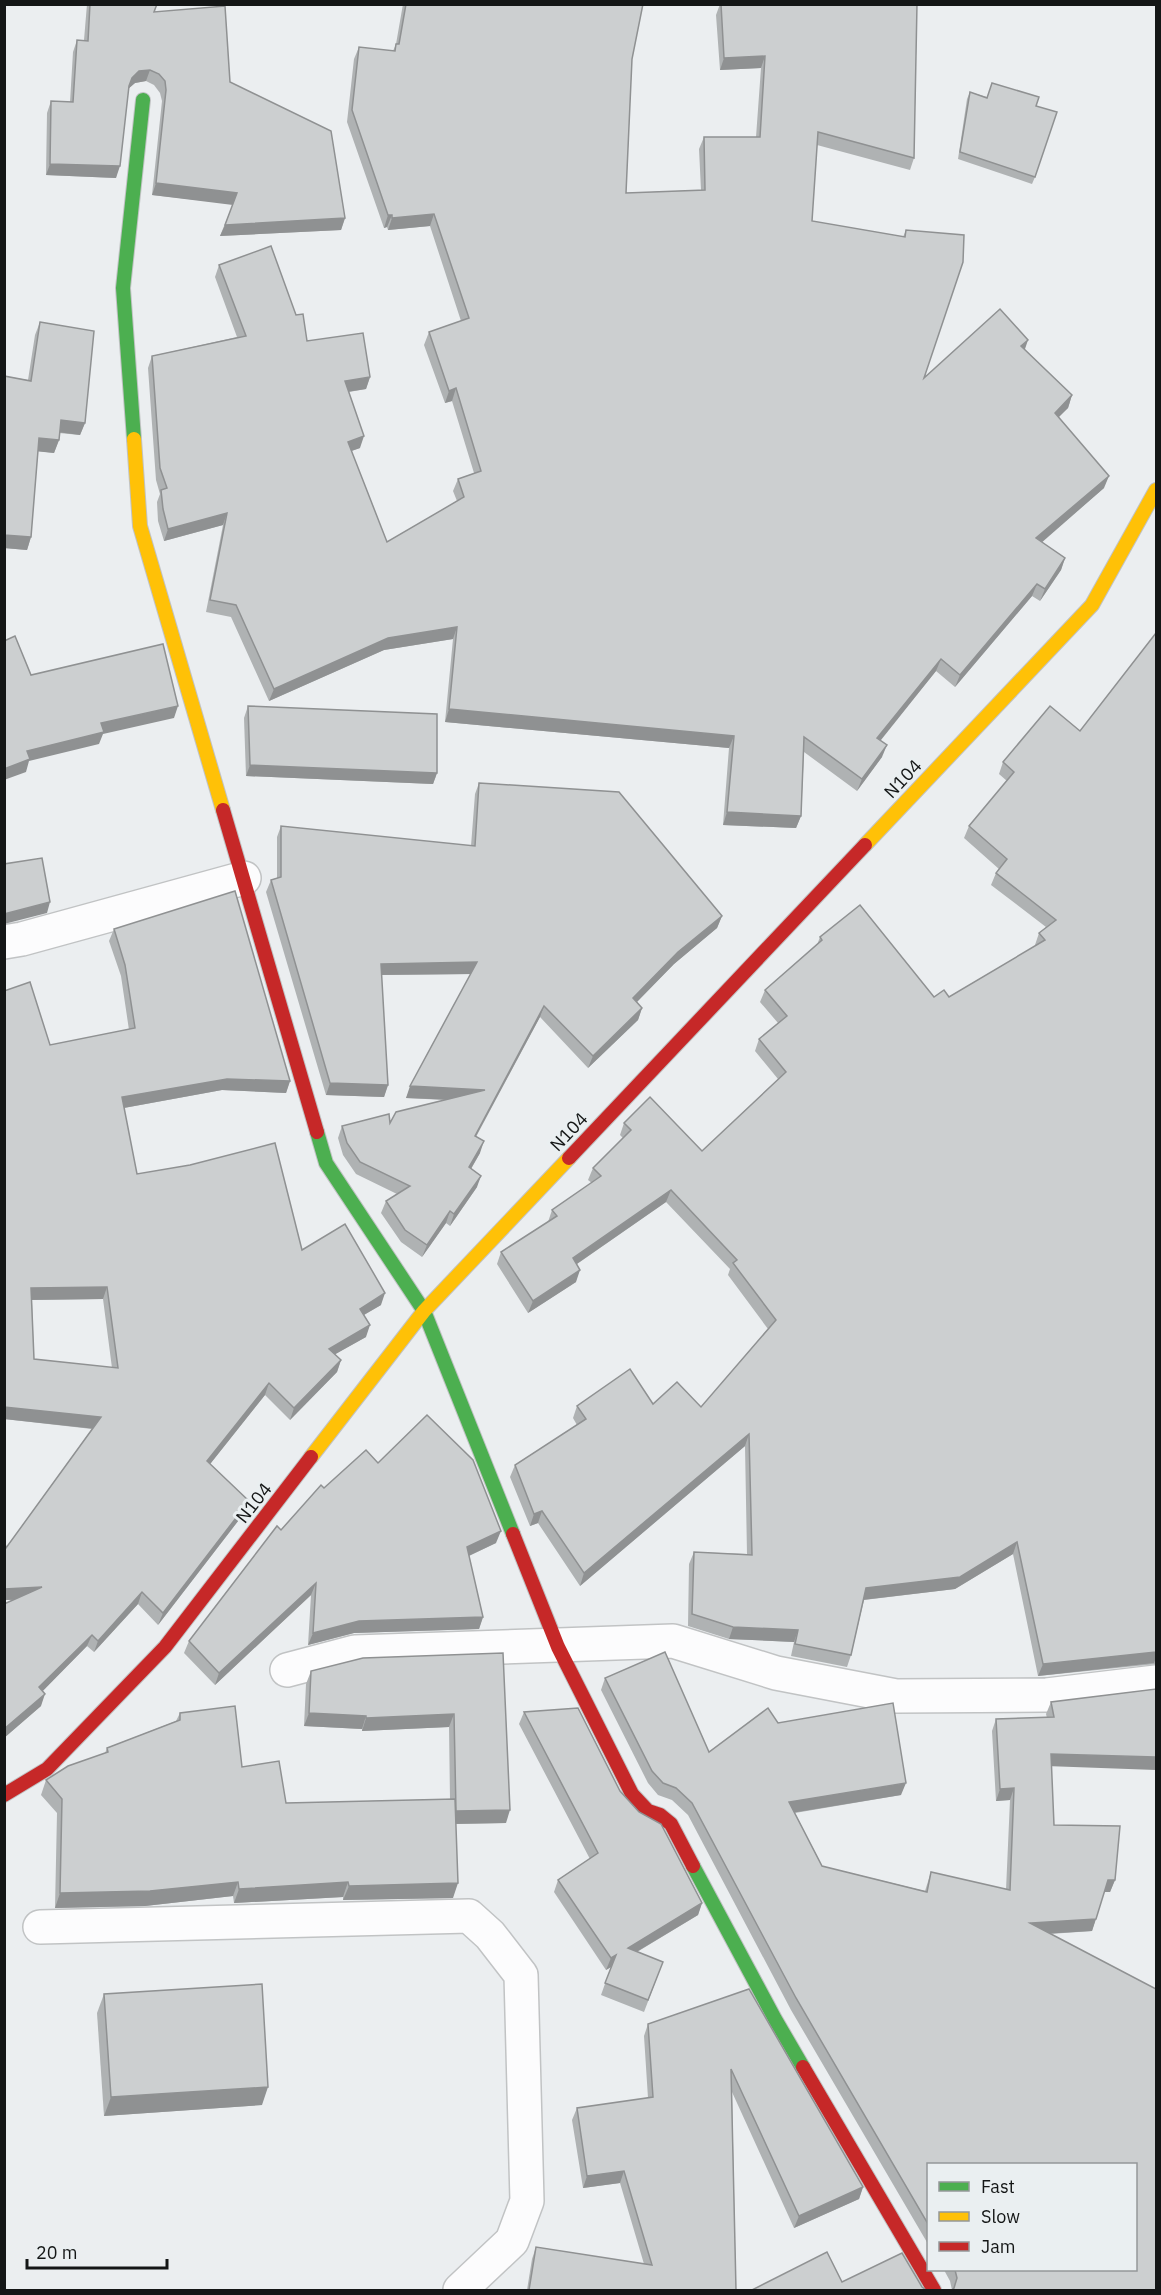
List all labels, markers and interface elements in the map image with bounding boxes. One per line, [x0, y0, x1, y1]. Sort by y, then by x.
street label: N104 [879, 754, 927, 803]
street label: N104 [545, 1107, 593, 1156]
street label: N104 [231, 1478, 277, 1528]
legend [927, 2163, 1137, 2271]
text: Fast [981, 2175, 1015, 2198]
text: Slow [981, 2205, 1020, 2228]
scale bar [27, 2232, 166, 2270]
text: Jam [981, 2235, 1016, 2258]
text: 20 m [36, 2241, 78, 2264]

